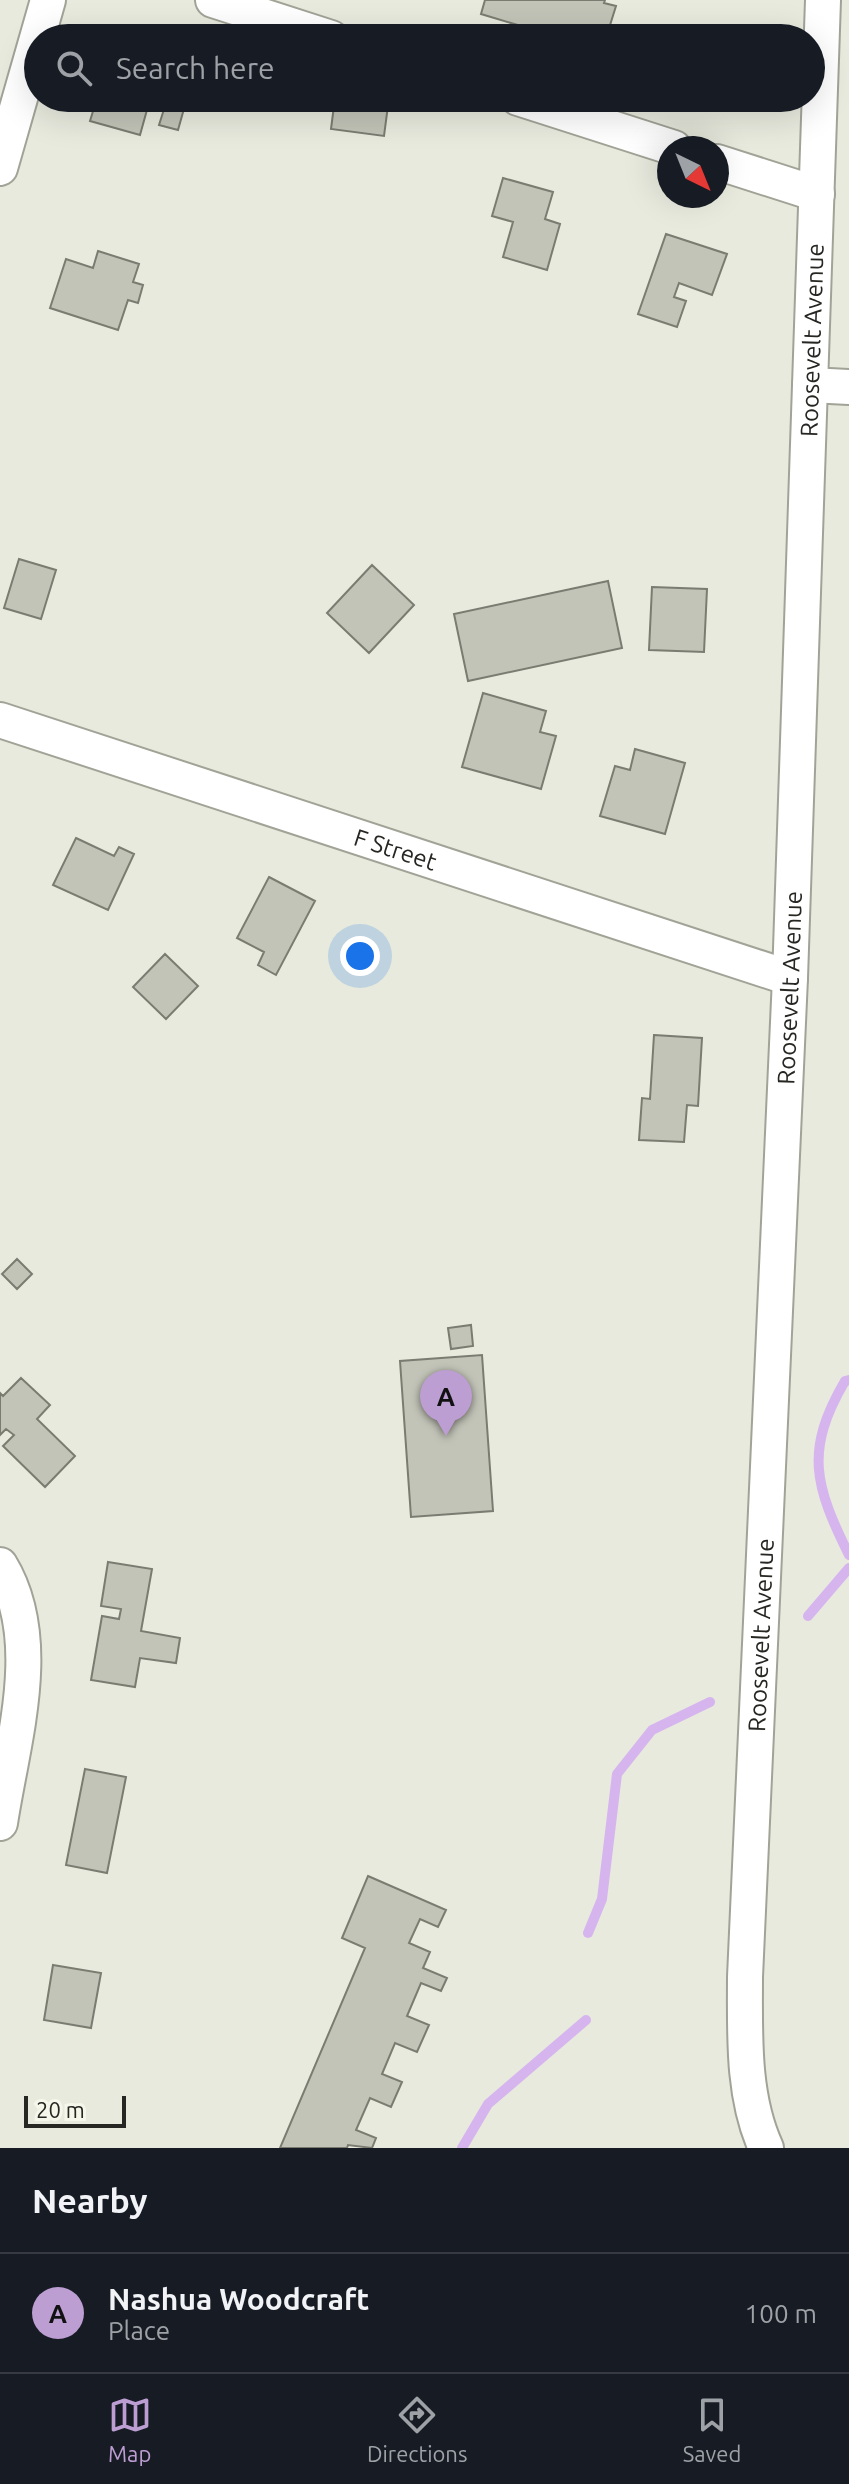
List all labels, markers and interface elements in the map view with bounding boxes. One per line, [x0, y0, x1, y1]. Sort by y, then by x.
search box [24, 24, 825, 112]
icon: search [52, 46, 96, 90]
text: Search here [116, 51, 275, 85]
north arrow [657, 136, 729, 208]
street label: Roosevelt Avenue [795, 243, 828, 437]
street label: F Street [351, 823, 441, 875]
street label: Roosevelt Avenue [772, 890, 806, 1085]
your location [340, 936, 380, 976]
pin: A [420, 1370, 472, 1436]
street label: Roosevelt Avenue [743, 1538, 778, 1732]
scale bar [24, 2092, 126, 2128]
text: 20 m [36, 2097, 85, 2122]
text: Nearby [32, 2181, 147, 2219]
text: Nashua Woodcraft [108, 2282, 369, 2316]
text: A [49, 2299, 67, 2328]
text: 100 m [745, 2299, 817, 2328]
text: Place [108, 2316, 170, 2345]
tab: Map [108, 2393, 152, 2466]
tab: Directions [367, 2393, 467, 2466]
tab: Saved [683, 2393, 741, 2466]

